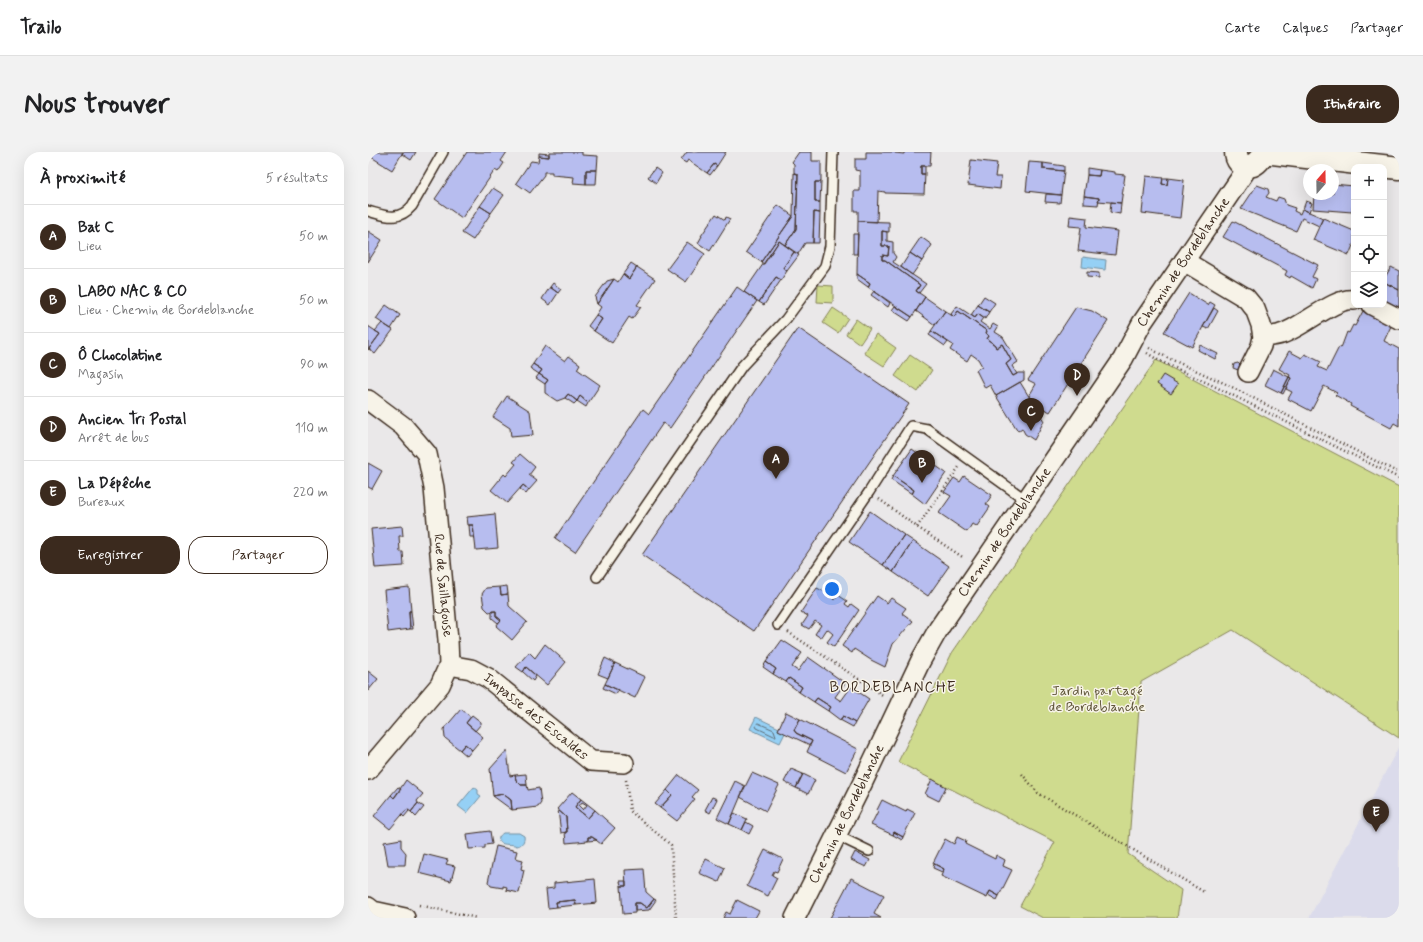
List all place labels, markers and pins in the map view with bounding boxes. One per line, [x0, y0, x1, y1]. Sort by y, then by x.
pin: D [1064, 363, 1090, 396]
pin: C [1018, 398, 1044, 431]
pin: A [763, 446, 789, 479]
pin: B [909, 450, 935, 483]
pin: E [1363, 799, 1389, 832]

